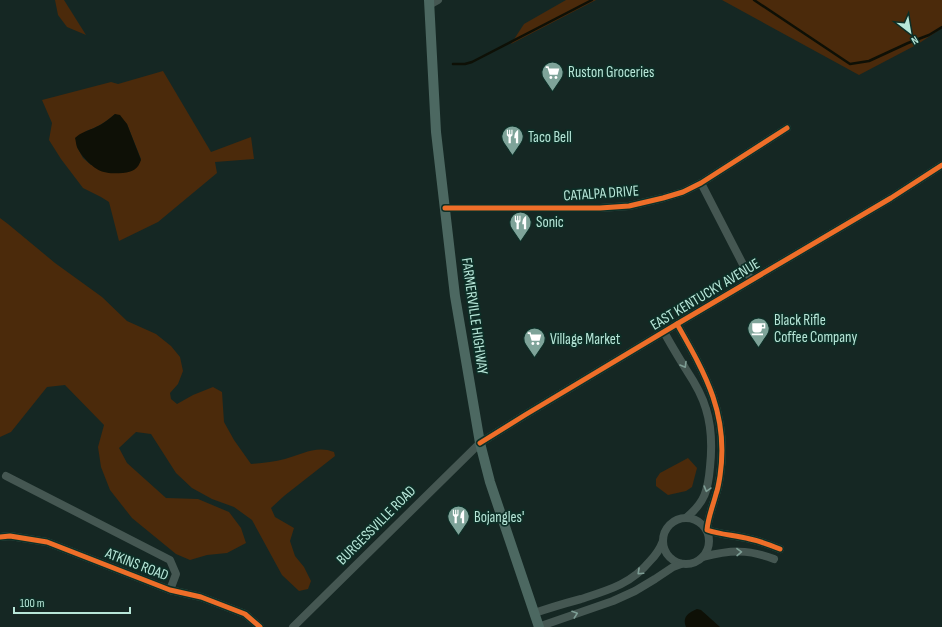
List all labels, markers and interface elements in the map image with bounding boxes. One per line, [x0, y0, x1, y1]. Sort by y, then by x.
north arrow [890, 12, 930, 52]
text: N [909, 33, 921, 47]
supermarket icon: Ruston Groceries [540, 59, 566, 92]
place label: Ruston Groceries [568, 63, 654, 82]
restaurant icon: Taco Bell [500, 124, 526, 157]
place label: Taco Bell [528, 128, 572, 147]
street label: CATALPA DRIVE [563, 181, 639, 206]
restaurant icon: Sonic [508, 209, 534, 242]
place label: Sonic [536, 213, 564, 232]
street label: EAST KENTUCKY AVENUE [647, 254, 763, 335]
street label: FARMERVILLE HIGHWAY [457, 257, 492, 376]
place label: Black Rifle Coffee Company [774, 311, 857, 347]
cafe icon: Black Rifle Coffee Company [746, 316, 772, 349]
supermarket icon: Village Market [522, 326, 548, 359]
place label: Village Market [550, 330, 621, 349]
one-way arrow [679, 361, 686, 368]
street label: BURGESSVILLE ROAD [333, 482, 420, 569]
one-way arrow [703, 485, 712, 492]
restaurant icon: Bojangles' [445, 504, 471, 537]
place label: Bojangles' [474, 508, 524, 527]
street label: ATKINS ROAD [102, 543, 171, 585]
one-way arrow [736, 548, 742, 556]
one-way arrow [637, 567, 645, 574]
scale bar [14, 589, 130, 615]
text: 100 m [20, 596, 45, 611]
one-way arrow [572, 610, 579, 618]

